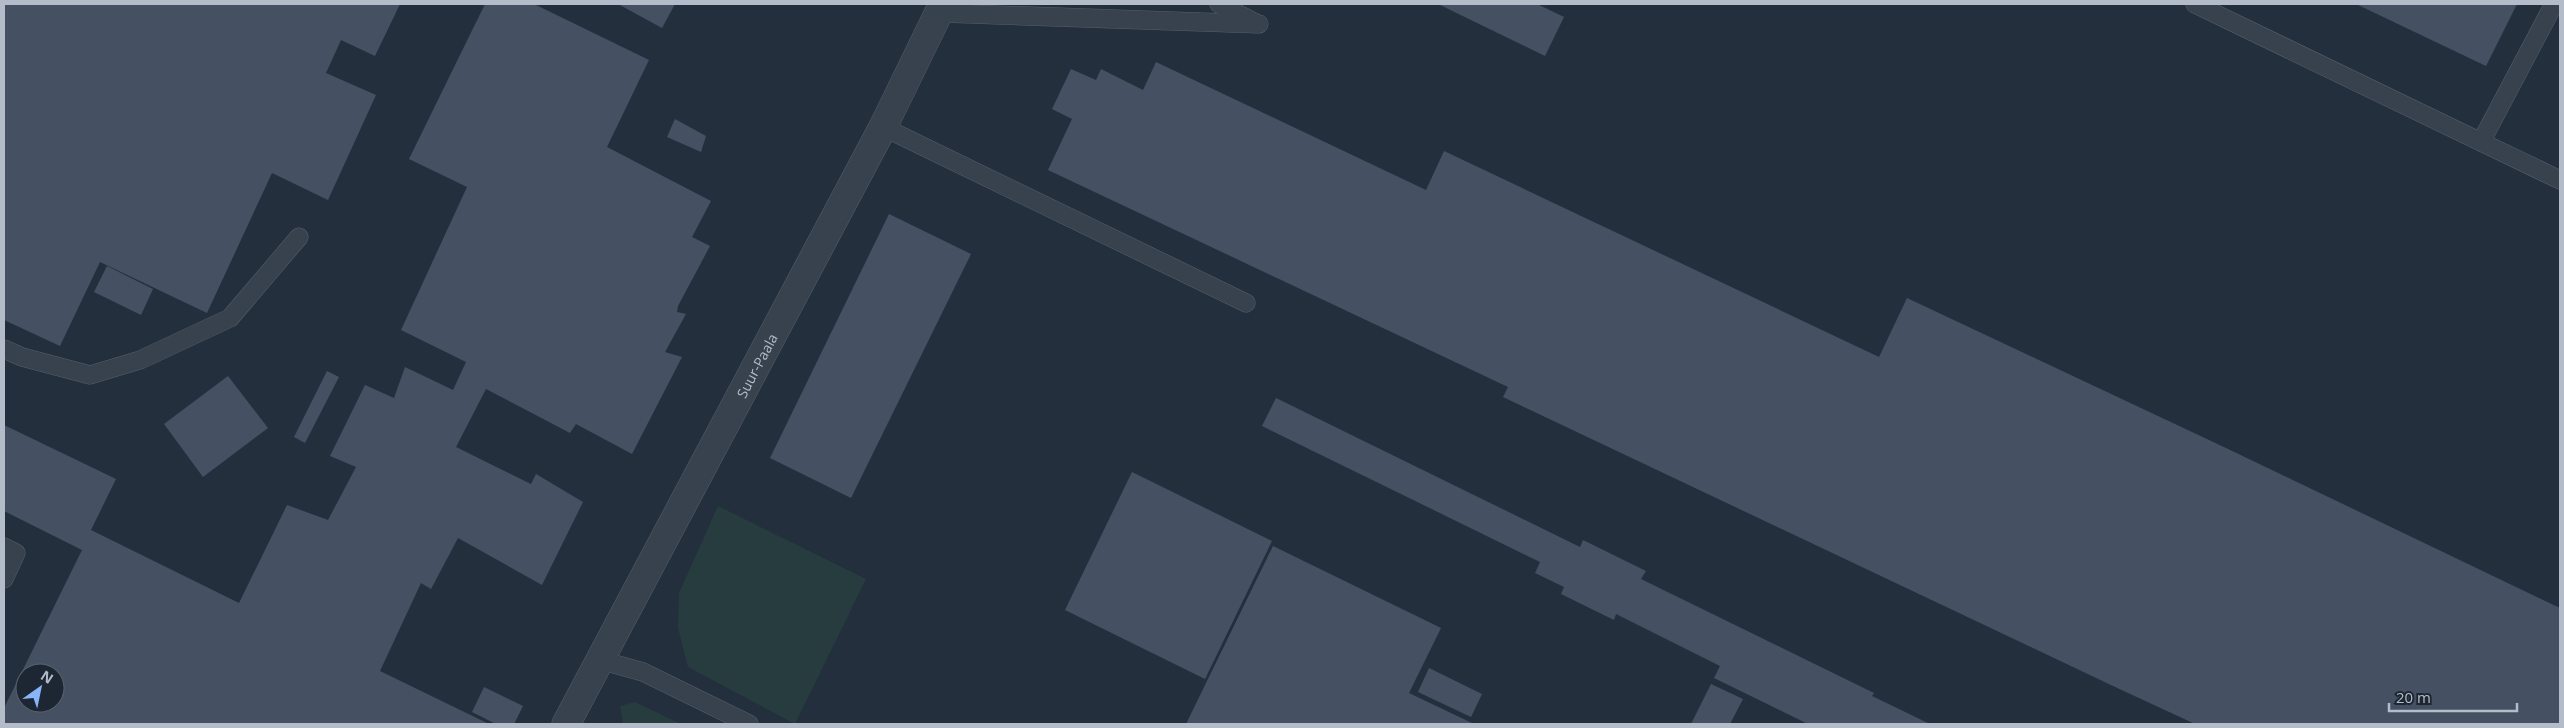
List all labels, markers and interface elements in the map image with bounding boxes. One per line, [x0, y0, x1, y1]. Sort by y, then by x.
street label: Suur-Paala [731, 330, 781, 401]
north arrow [15, 663, 65, 713]
text: N [37, 666, 57, 688]
scale bar [2389, 680, 2516, 712]
text: 20 m [2396, 687, 2431, 707]

